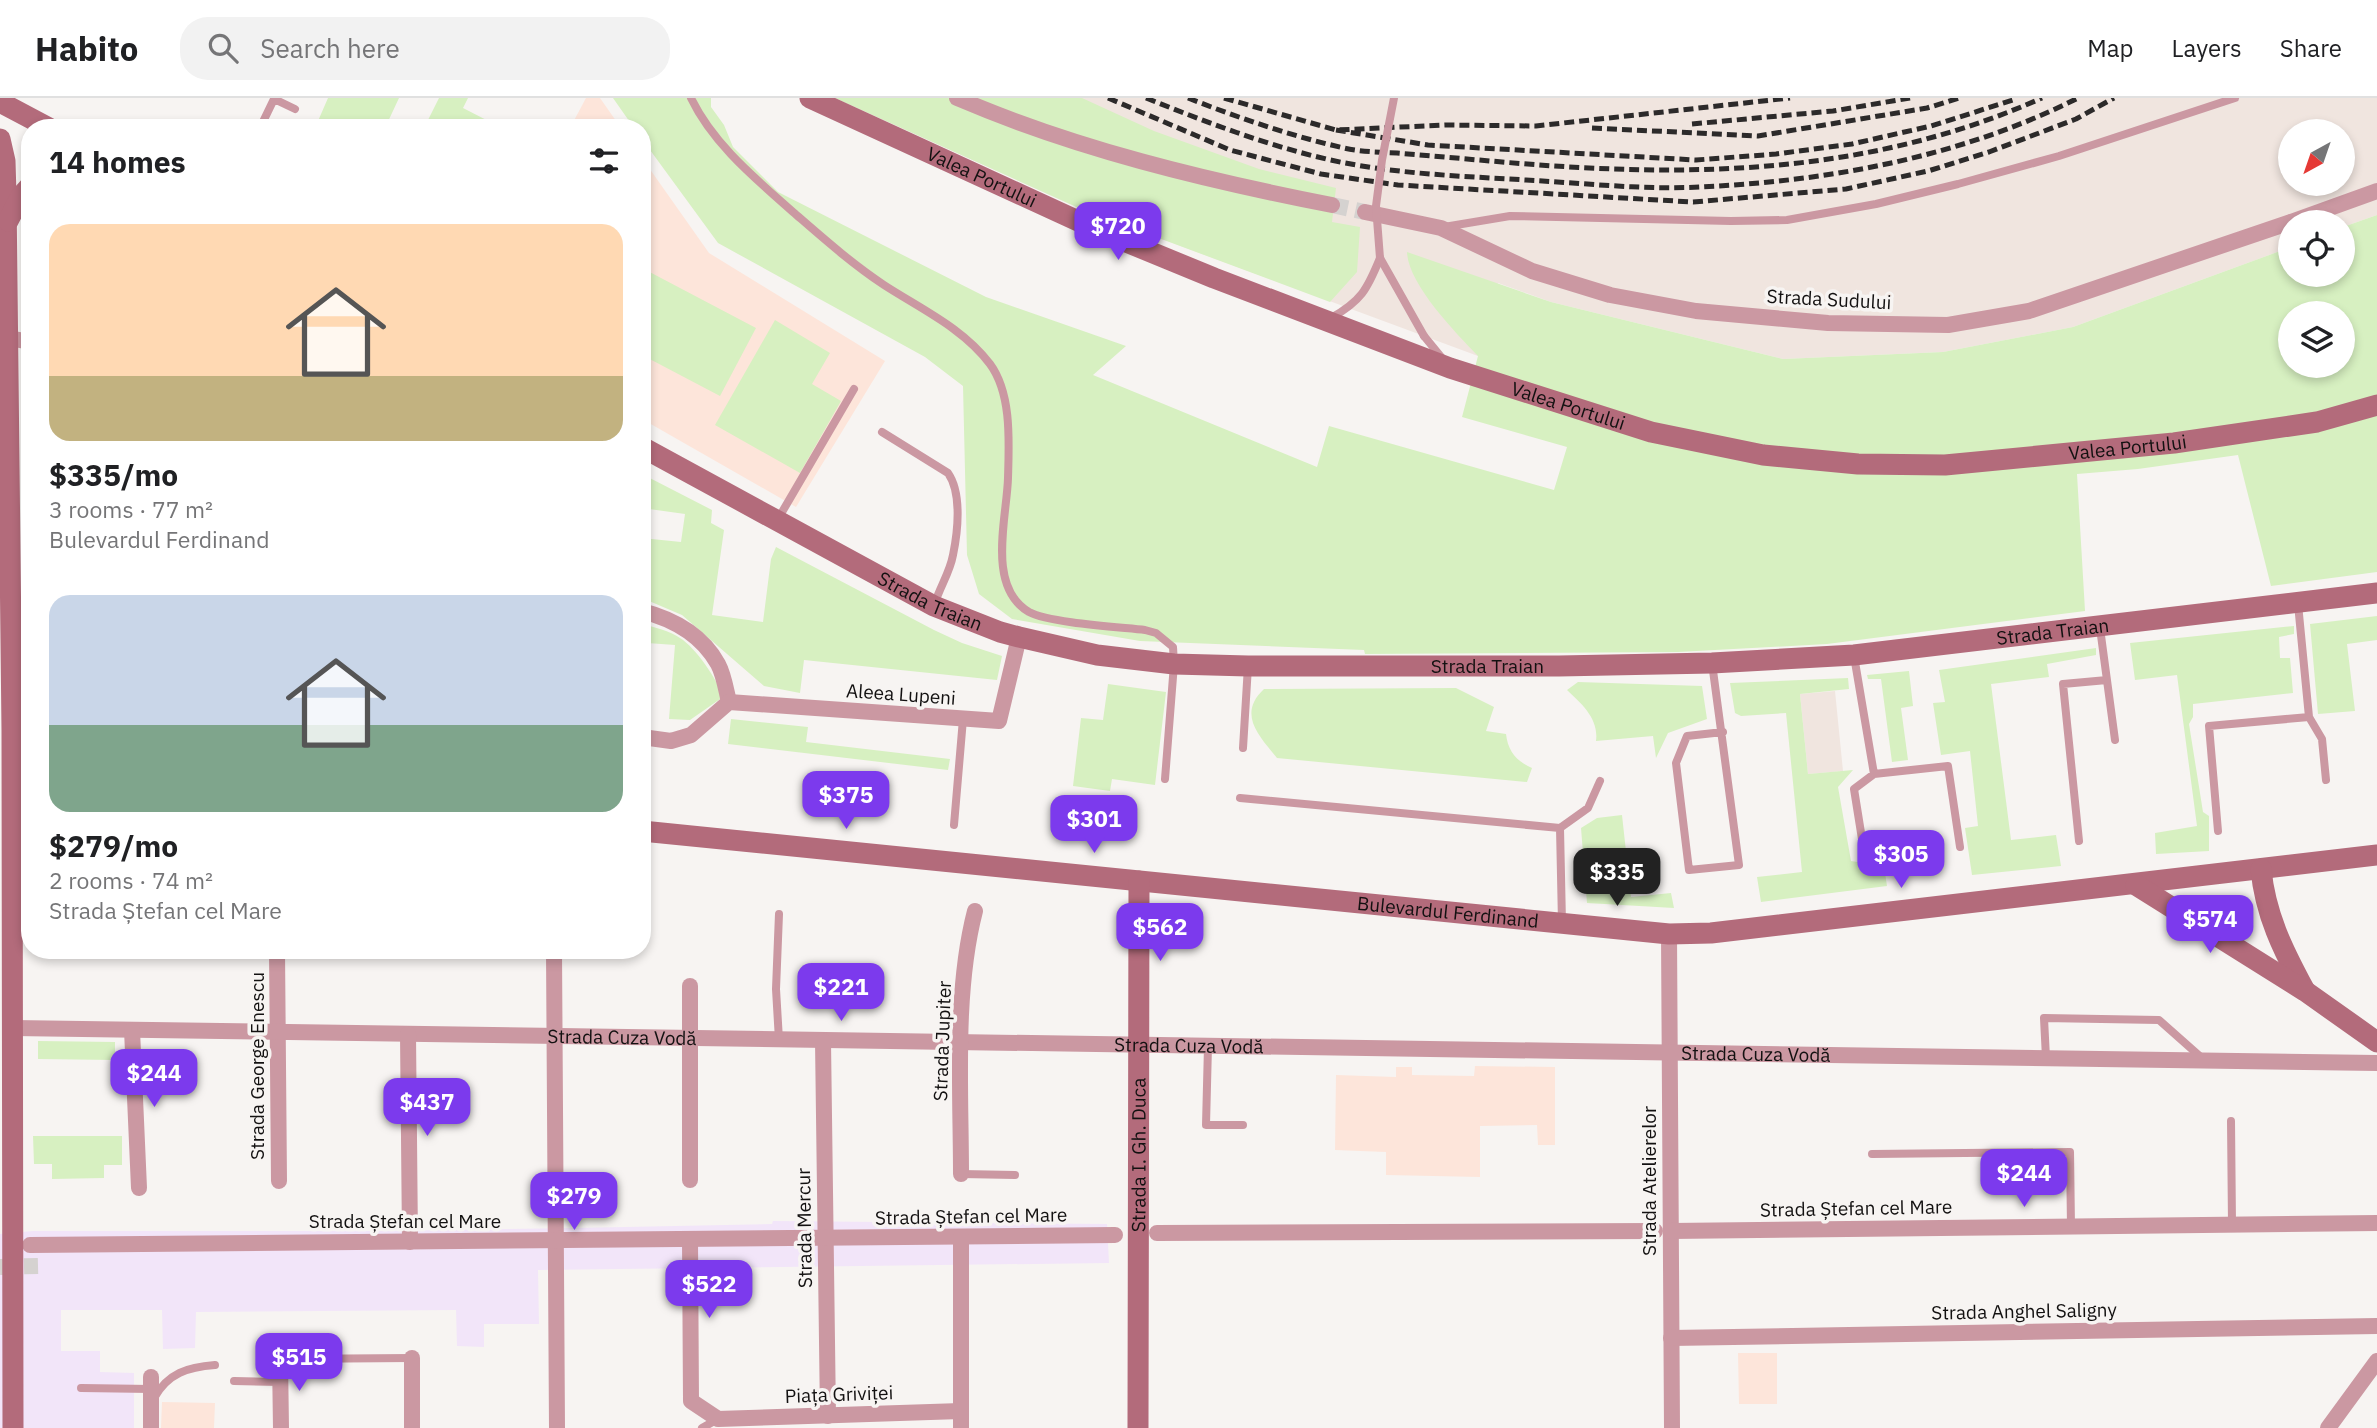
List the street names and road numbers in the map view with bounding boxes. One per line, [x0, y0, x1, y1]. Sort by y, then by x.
street label: Valea Portului [923, 141, 1041, 212]
street label: Strada Sudului [1766, 284, 1892, 314]
street label: Valea Portului [1508, 376, 1628, 435]
street label: Valea Portului [2067, 429, 2188, 465]
street label: Strada Traian [874, 566, 986, 636]
street label: Strada Traian [1995, 613, 2110, 650]
street label: Strada Traian [1431, 654, 1544, 678]
street label: Aleea Lupeni [845, 678, 957, 710]
street label: Bulevardul Ferdinand [1356, 891, 1540, 933]
street label: Strada George Enescu [245, 972, 269, 1160]
street label: Strada Jupiter [928, 980, 956, 1102]
street label: Strada Cuza Vodă [547, 1024, 697, 1050]
street label: Strada Cuza Vodă [1114, 1032, 1264, 1059]
street label: Strada Cuza Vodă [1681, 1041, 1831, 1067]
street label: Strada I. Gh. Duca [1126, 1078, 1151, 1232]
street label: Strada Atelierelor [1637, 1106, 1661, 1256]
street label: Strada Mercur [791, 1168, 817, 1288]
street label: Strada Ștefan cel Mare [1760, 1194, 1952, 1222]
street label: Strada Ștefan cel Mare [875, 1202, 1067, 1230]
street label: Strada Ștefan cel Mare [309, 1209, 501, 1233]
street label: Strada Anghel Saligny [1931, 1297, 2117, 1325]
street label: Piața Griviței [784, 1380, 894, 1408]

